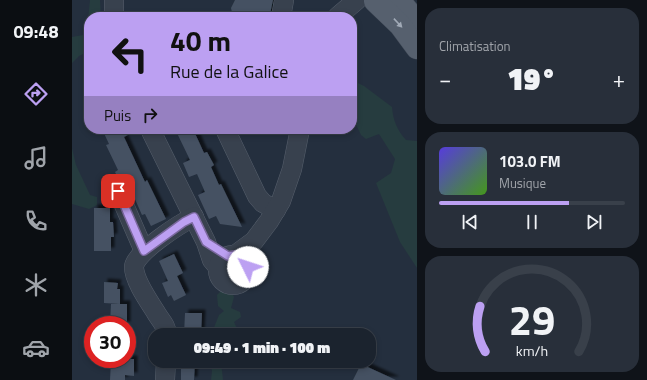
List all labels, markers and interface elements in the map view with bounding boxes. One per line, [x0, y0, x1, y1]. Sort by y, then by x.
text: 09:48 [14, 18, 58, 45]
one-way arrow [393, 18, 402, 28]
text: 40 m [170, 19, 231, 62]
icon: left [104, 28, 156, 80]
text: Climatisation [439, 36, 511, 56]
text: 19° [507, 56, 557, 102]
text: Rue de la Galice [170, 58, 288, 85]
text: − [439, 62, 451, 96]
text: + [613, 62, 625, 96]
icon: directions [22, 80, 50, 108]
text: Puis [104, 104, 131, 127]
icon: right [139, 104, 161, 126]
icon: music [22, 144, 50, 172]
text: 103.0 FM [499, 150, 561, 173]
text: Musique [499, 173, 546, 193]
pin [101, 174, 135, 208]
icon: arrive [107, 180, 129, 202]
icon: phone [22, 207, 50, 235]
icon: previous [459, 211, 481, 233]
icon: pause [521, 211, 543, 233]
icon: next [583, 211, 605, 233]
position arrow [227, 246, 269, 288]
icon: climate [22, 271, 50, 299]
text: 29 [509, 288, 555, 351]
speed limit sign: 30 [84, 316, 136, 368]
icon: car [22, 334, 50, 362]
text: 09:49 · 1 min · 100 m [194, 336, 330, 359]
text: km/h [516, 340, 548, 362]

